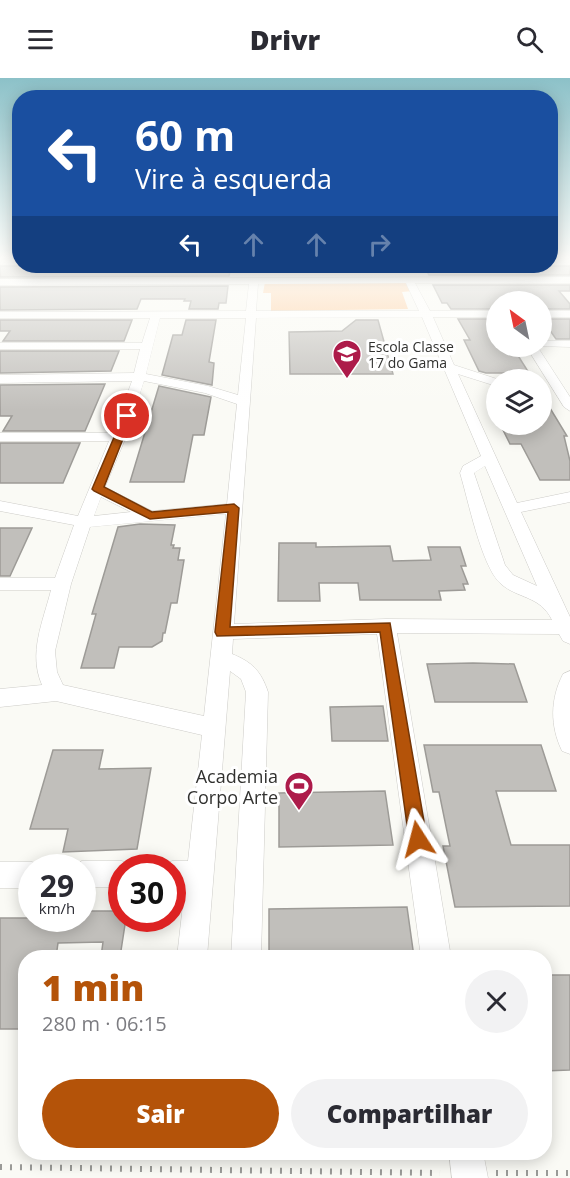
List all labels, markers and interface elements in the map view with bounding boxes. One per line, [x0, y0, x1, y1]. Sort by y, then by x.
text: Drivr [250, 21, 320, 58]
icon: menu [24, 23, 57, 56]
icon: search [513, 23, 546, 56]
text: 60 m [135, 106, 235, 163]
icon: left [36, 114, 114, 192]
text: Vire à esquerda [135, 160, 332, 197]
icon: left [174, 228, 207, 261]
icon: ahead [237, 228, 270, 261]
icon: ahead [300, 228, 333, 261]
icon: right [363, 228, 396, 261]
north arrow [486, 291, 552, 357]
map controls [486, 291, 552, 435]
place label: Escola Classe 17 do Gama [368, 337, 454, 372]
school or university icon: Escola Classe 17 do Gama [331, 338, 363, 380]
button: layers [486, 369, 552, 435]
pin [101, 390, 152, 441]
icon: arrive [110, 399, 143, 432]
place label: Academia Corpo Arte [187, 764, 278, 809]
sports icon: Academia Corpo Arte [283, 770, 315, 812]
position arrow [386, 807, 450, 871]
speed limit sign: 30 [108, 854, 186, 932]
text: 29 [40, 865, 74, 906]
text: km/h [39, 898, 75, 918]
text: 1 min [42, 963, 144, 1012]
button: close [465, 970, 528, 1033]
text: 280 m · 06:15 [42, 1010, 167, 1037]
button: Sair [42, 1079, 279, 1148]
button: Compartilhar [291, 1079, 528, 1148]

